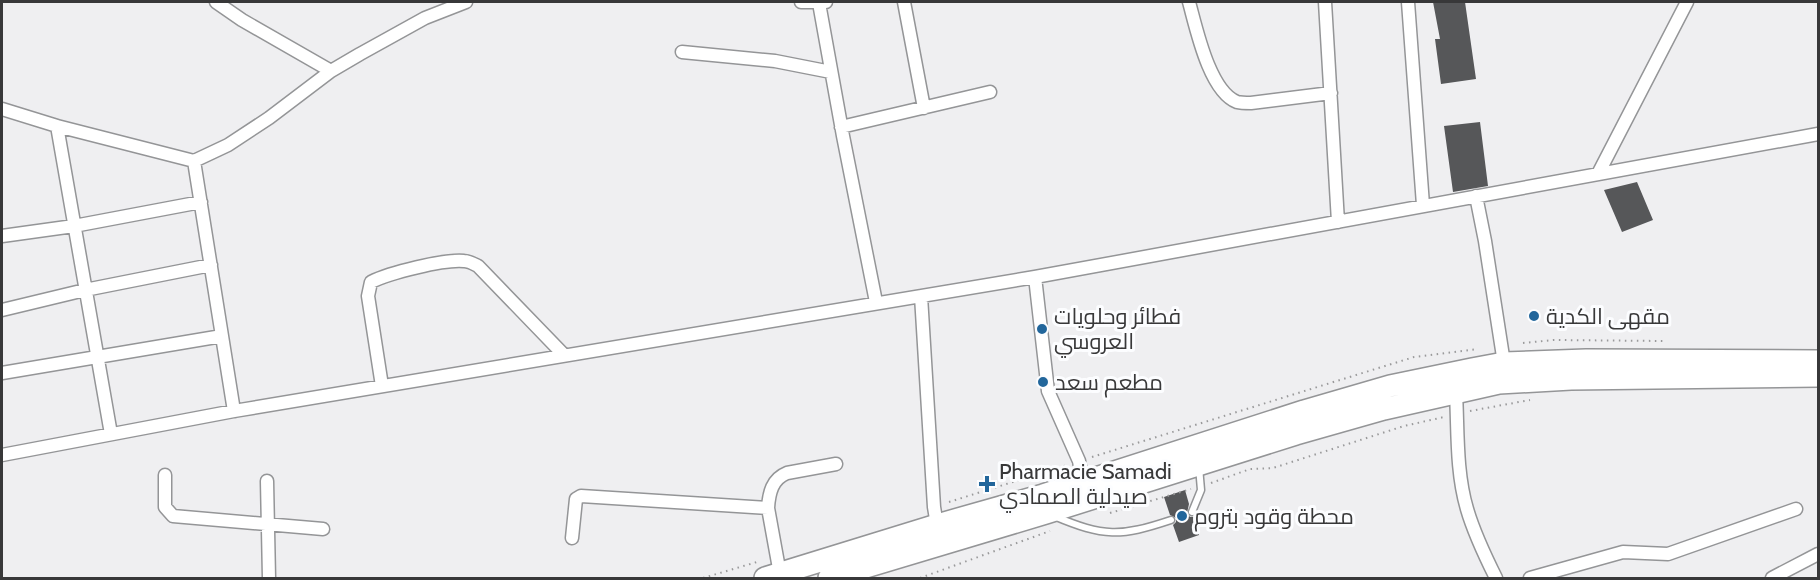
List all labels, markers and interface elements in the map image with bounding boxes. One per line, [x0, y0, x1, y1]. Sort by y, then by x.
place label: فطائر وحلويات العروسي [1054, 303, 1181, 358]
place label: مقهى الكدية [1546, 303, 1670, 330]
marker: مقهى الكدية [1527, 309, 1541, 323]
marker: فطائر وحلويات العروسي [1035, 322, 1049, 336]
place label: مطعم سعد [1055, 369, 1163, 398]
marker: مطعم سعد [1036, 375, 1050, 389]
place label: Pharmacie Samadi صيدلية الصمادي [999, 458, 1172, 513]
marker: Pharmacie Samadi صيدلية الصمادي [980, 477, 994, 491]
place label: محطة وقود بتروم [1194, 503, 1354, 532]
marker: محطة وقود بتروم [1175, 509, 1189, 523]

